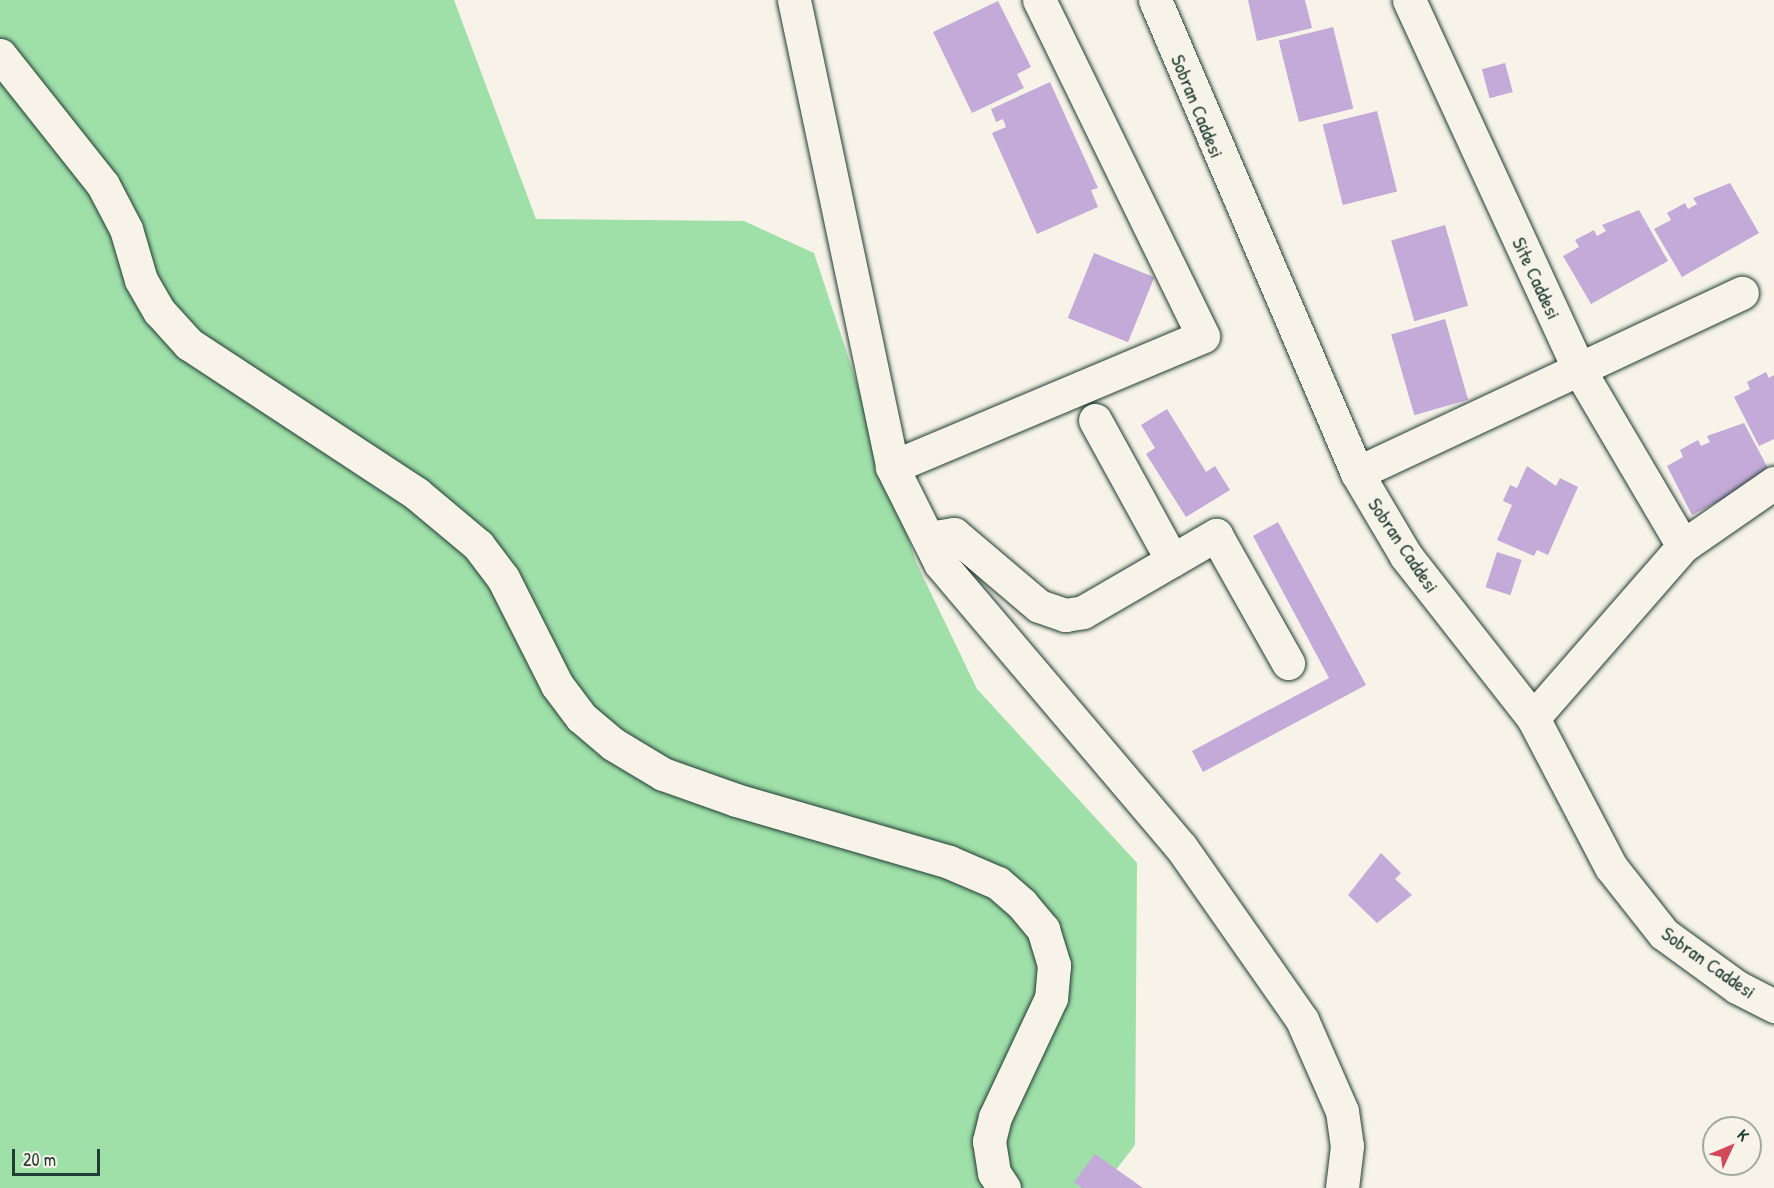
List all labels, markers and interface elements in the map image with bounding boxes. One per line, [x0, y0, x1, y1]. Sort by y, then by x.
street label: Sobran Caddesi [1166, 51, 1230, 161]
street label: Site Caddesi [1508, 233, 1566, 323]
street label: Sobran Caddesi [1364, 493, 1444, 597]
street label: Sobran Caddesi [1657, 921, 1761, 1003]
north arrow [1702, 1116, 1762, 1176]
text: K [1733, 1124, 1754, 1146]
scale bar [15, 1137, 104, 1175]
text: 20 m [23, 1147, 56, 1172]

